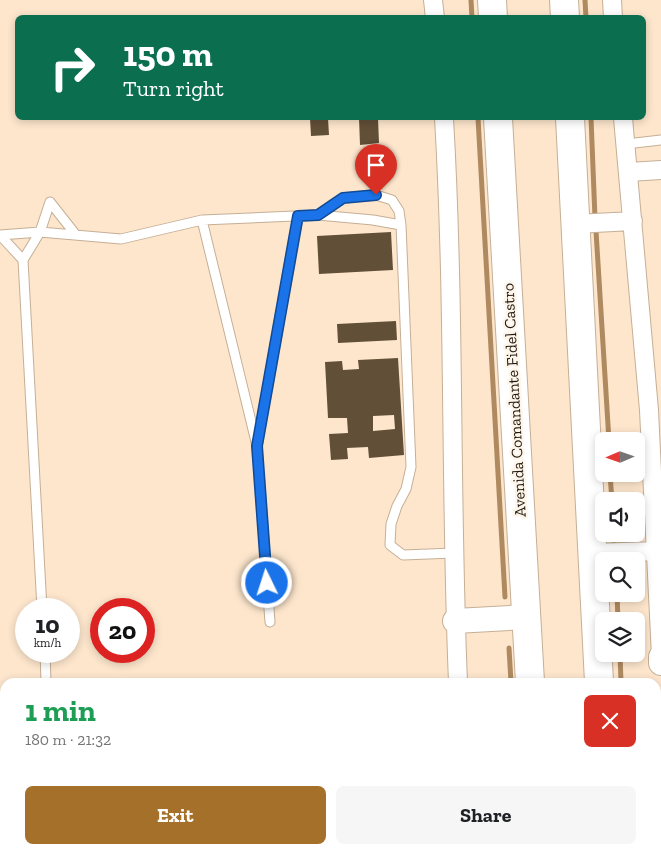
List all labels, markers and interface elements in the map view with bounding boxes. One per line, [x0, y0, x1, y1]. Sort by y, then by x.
text: 150 m [123, 33, 213, 75]
icon: right [40, 35, 105, 100]
text: Turn right [123, 75, 224, 102]
pin [355, 144, 397, 195]
icon: arrive [362, 151, 390, 179]
street label: Avenida Comandante Fidel Castro [498, 282, 530, 518]
north arrow [595, 432, 645, 482]
map controls [595, 432, 645, 662]
button: sound [595, 492, 645, 542]
button: search [595, 552, 645, 602]
position arrow [240, 556, 292, 608]
speed limit sign: 20 [90, 598, 155, 663]
text: 10 [35, 609, 60, 639]
button: layers [595, 612, 645, 662]
text: km/h [34, 636, 61, 650]
text: 1 min [25, 693, 96, 729]
button: close [584, 695, 636, 747]
text: 180 m · 21:32 [25, 730, 111, 749]
button: Exit [25, 786, 326, 844]
button: Share [336, 786, 636, 844]

